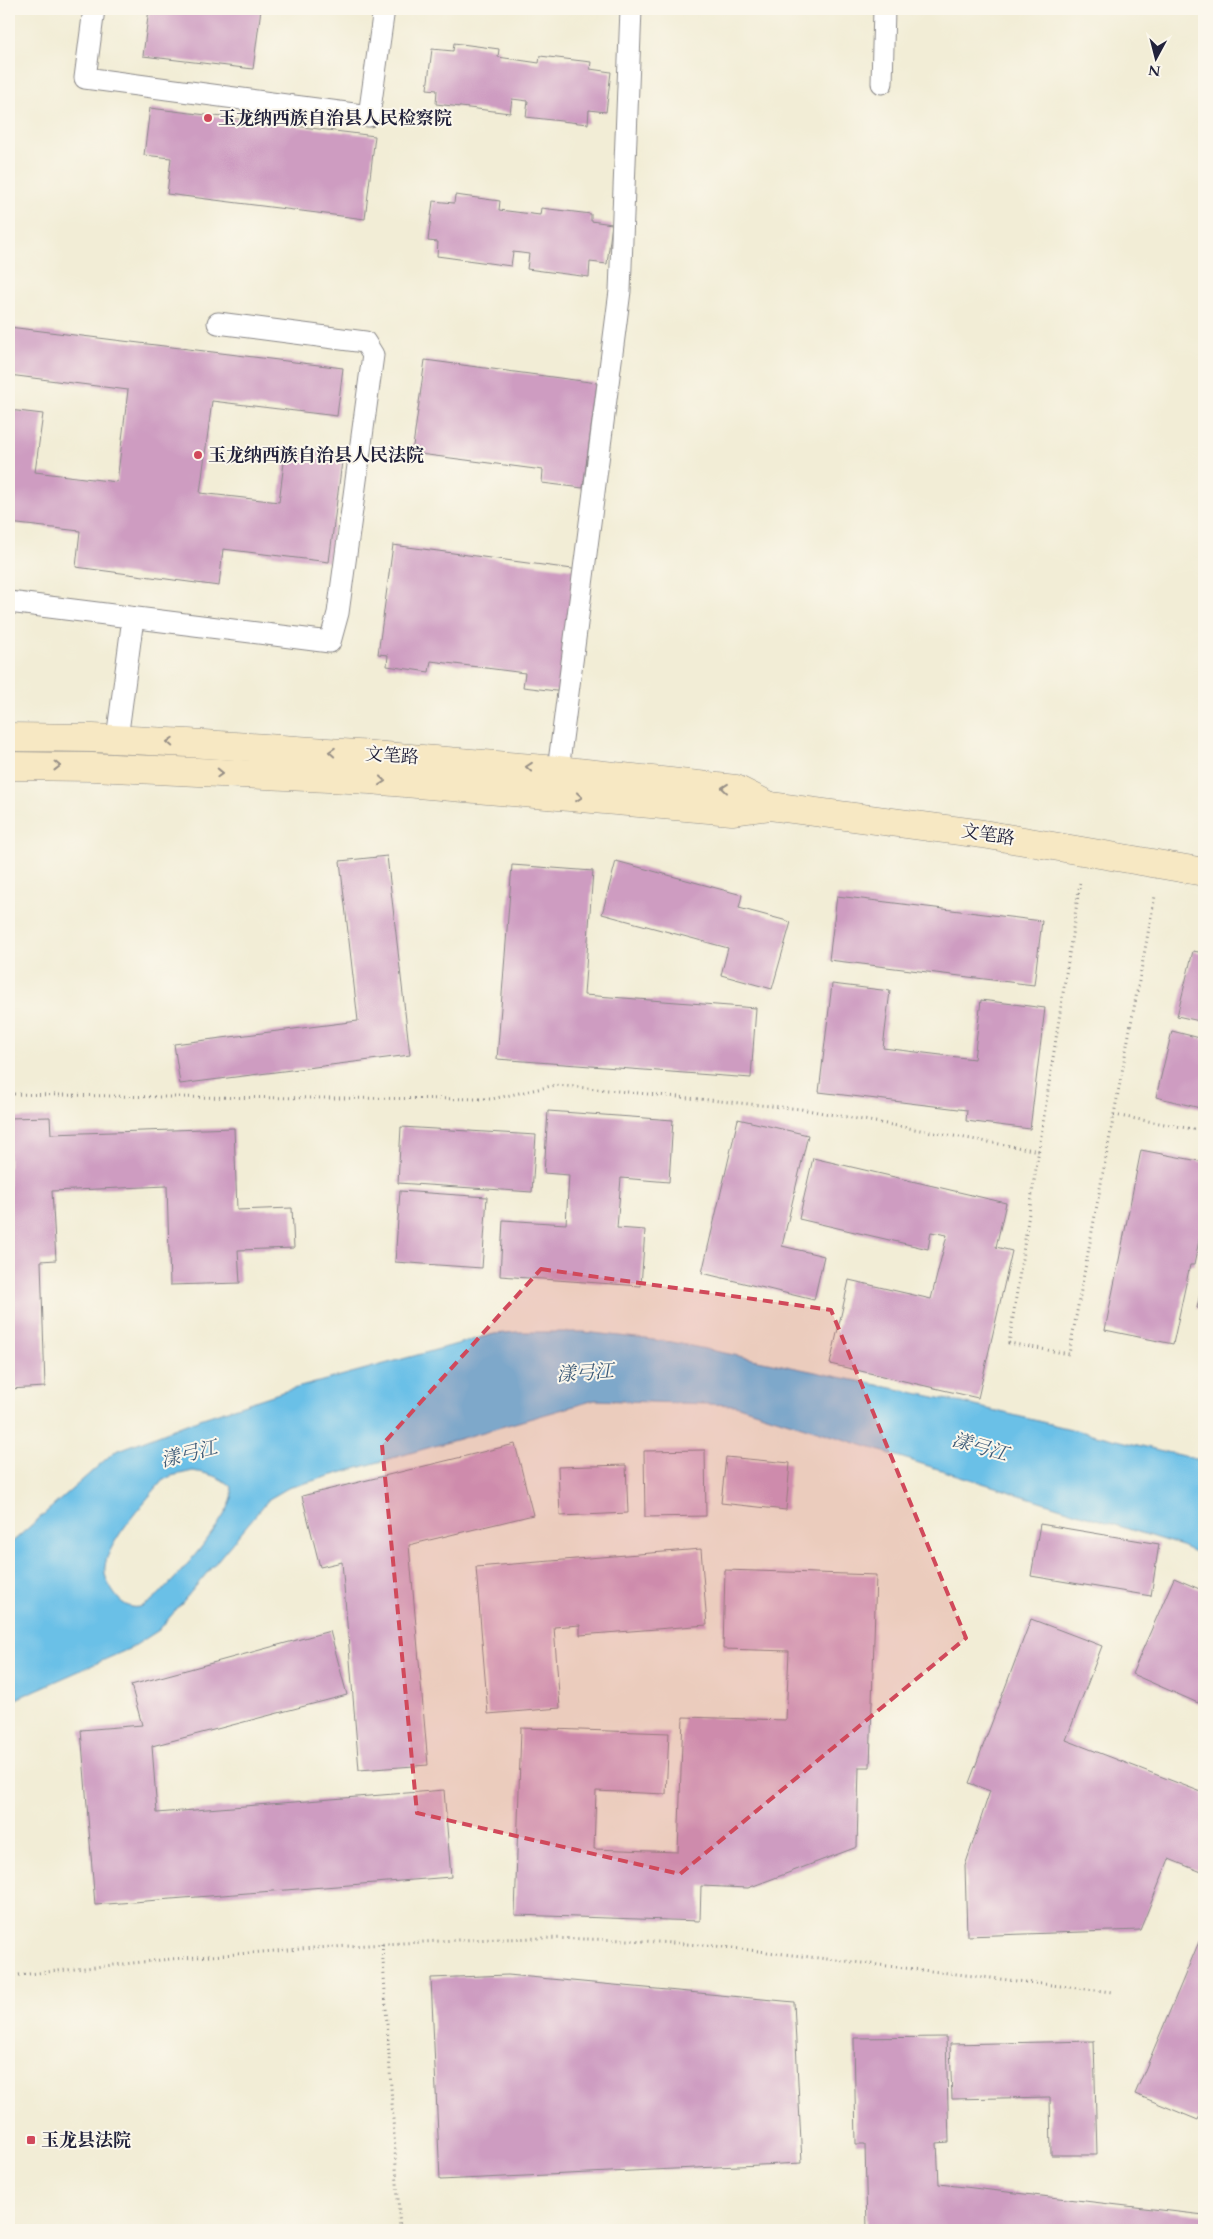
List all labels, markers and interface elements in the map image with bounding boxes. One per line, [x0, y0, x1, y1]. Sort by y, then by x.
north arrow [1130, 32, 1180, 82]
text: N [1147, 60, 1162, 81]
place label: 玉龙纳西族自治县人民检察院 [218, 106, 452, 131]
marker: 玉龙纳西族自治县人民检察院 [202, 112, 214, 124]
place label: 玉龙纳西族自治县人民法院 [208, 443, 424, 468]
marker: 玉龙纳西族自治县人民法院 [192, 449, 204, 461]
one-way arrow [166, 737, 174, 748]
street label: 文笔路 [364, 742, 420, 770]
one-way arrow [328, 747, 336, 758]
one-way arrow [54, 761, 62, 771]
one-way arrow [525, 762, 533, 773]
one-way arrow [216, 768, 224, 779]
one-way arrow [378, 775, 386, 786]
one-way arrow [721, 783, 729, 794]
one-way arrow [575, 791, 583, 802]
street label: 文笔路 [959, 818, 1017, 852]
water label: 漾弓江 [556, 1358, 617, 1388]
water label: 漾弓江 [949, 1427, 1014, 1468]
water label: 漾弓江 [158, 1434, 223, 1474]
place label: 玉龙县法院 [41, 2128, 131, 2153]
marker: 玉龙县法院 [25, 2134, 37, 2146]

